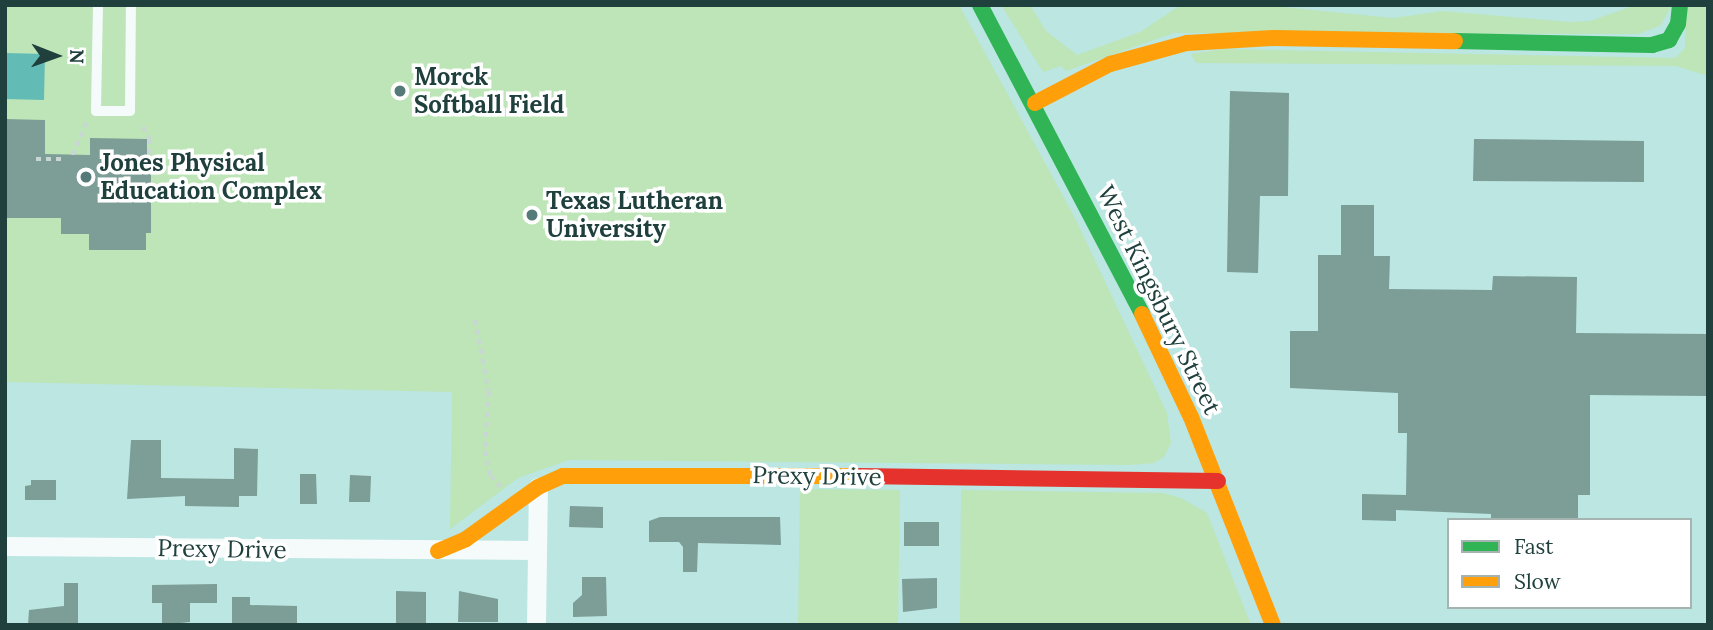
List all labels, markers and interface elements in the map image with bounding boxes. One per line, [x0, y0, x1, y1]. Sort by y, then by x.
north arrow [21, 21, 91, 91]
text: N [65, 49, 89, 64]
place label: Morck Softball Field [414, 63, 564, 119]
marker: Morck Softball Field [392, 83, 408, 99]
place label: Jones Physical Education Complex [100, 149, 322, 205]
marker: Jones Physical Education Complex [78, 169, 94, 185]
street label: West Kingsbury Street [1091, 181, 1227, 419]
place label: Texas Lutheran University [546, 187, 723, 243]
marker: Texas Lutheran University [524, 207, 540, 223]
street label: Prexy Drive [752, 460, 882, 492]
legend [1447, 518, 1692, 609]
street label: Prexy Drive [157, 533, 287, 565]
text: Fast [1514, 533, 1553, 560]
text: Slow [1514, 568, 1561, 595]

